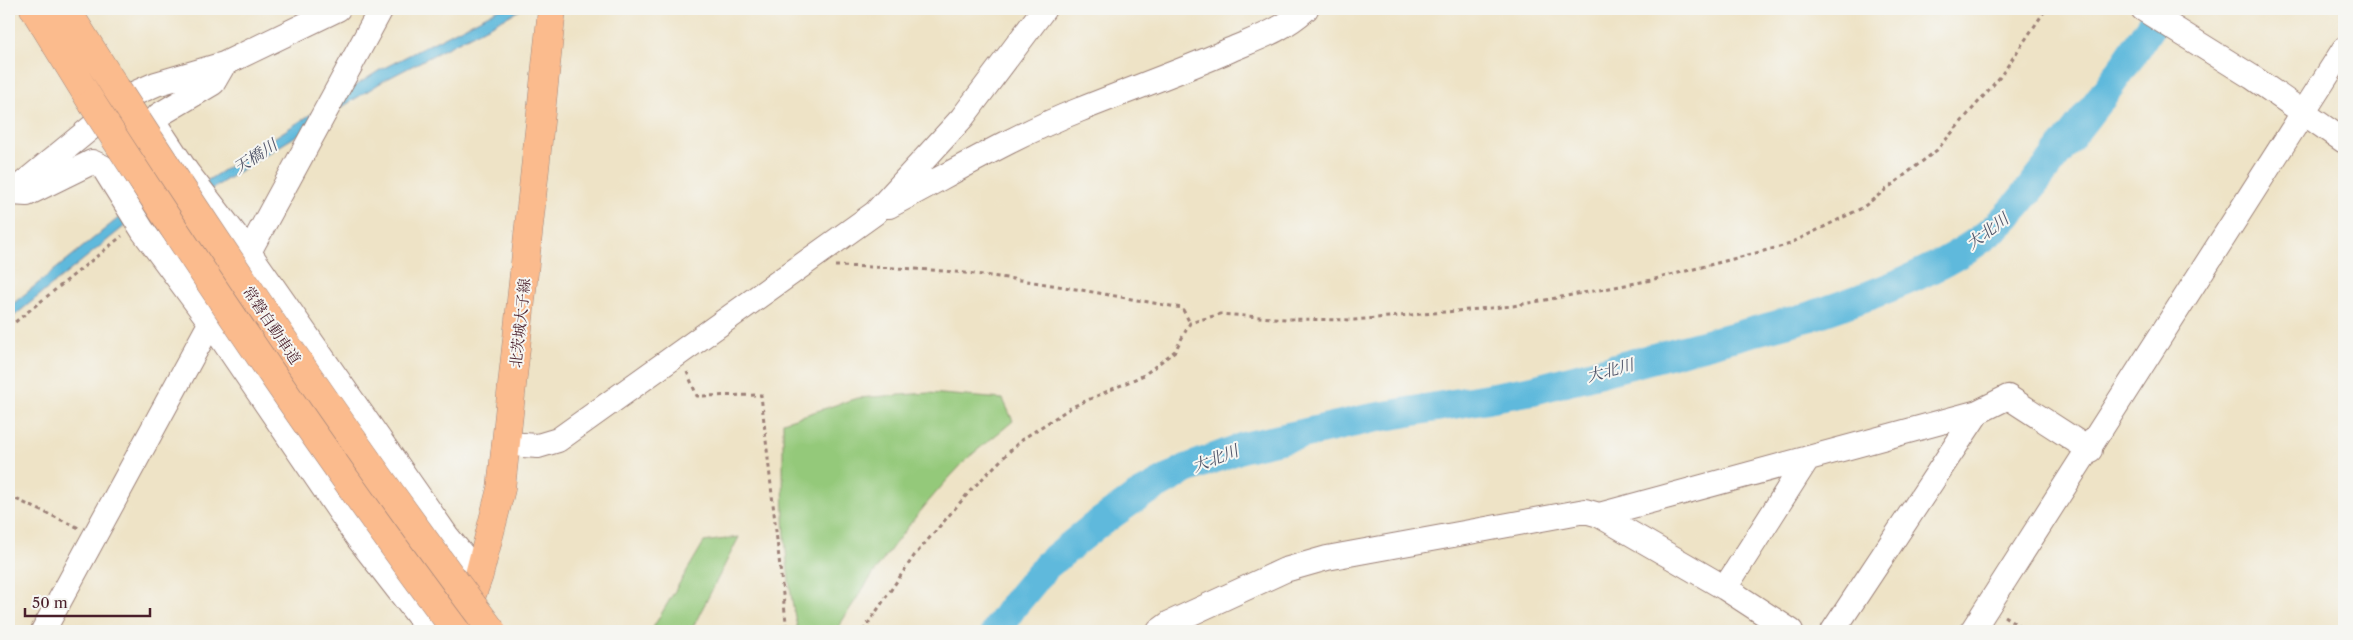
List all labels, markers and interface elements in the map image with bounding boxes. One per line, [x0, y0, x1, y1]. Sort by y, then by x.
water label: 天橋川 [229, 133, 282, 177]
water label: 大北川 [1962, 207, 2014, 253]
street label: 北茨城大子線 [506, 277, 534, 369]
street label: 常磐自動車道 [239, 282, 305, 368]
water label: 大北川 [1584, 354, 1638, 386]
water label: 大北川 [1189, 439, 1243, 476]
scale bar [25, 585, 150, 617]
text: 50 m [32, 593, 68, 612]

